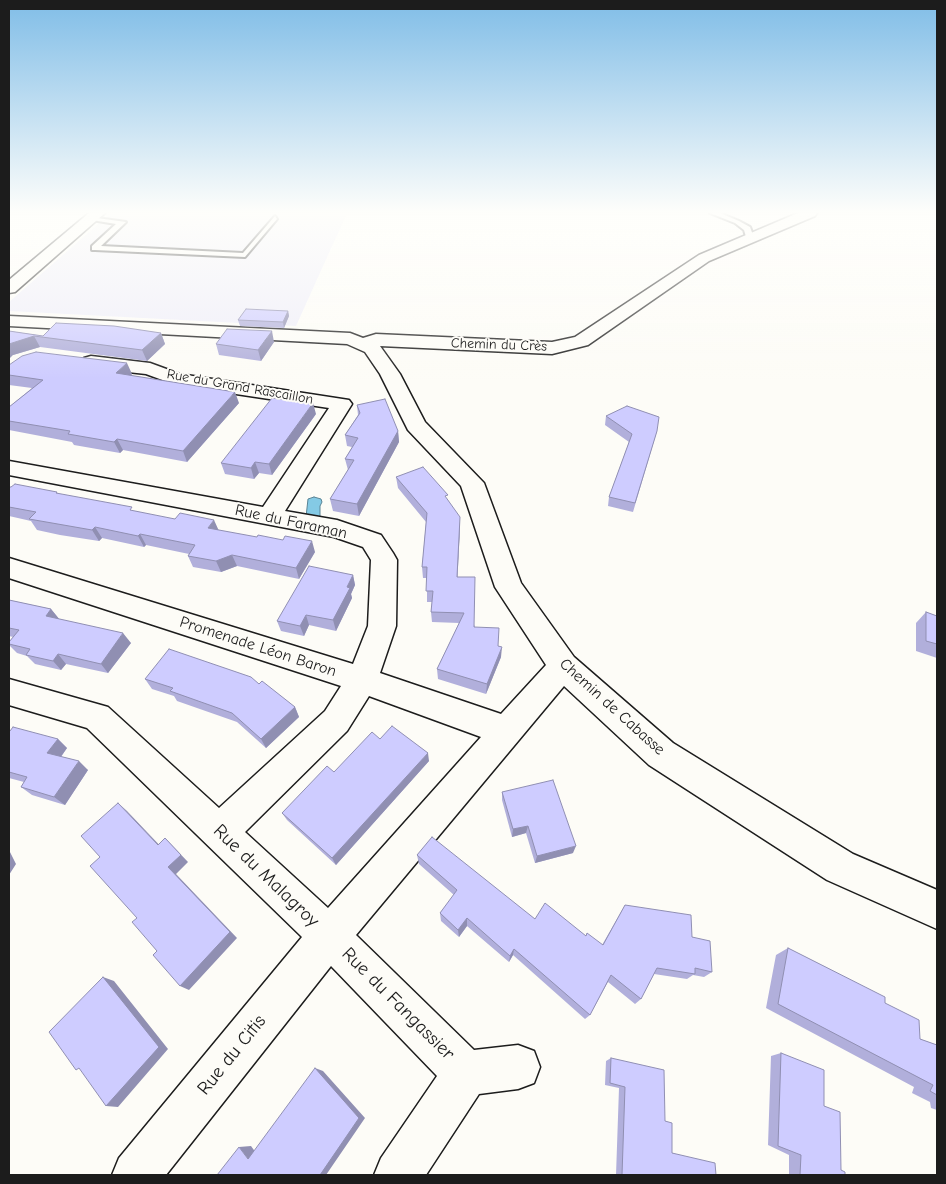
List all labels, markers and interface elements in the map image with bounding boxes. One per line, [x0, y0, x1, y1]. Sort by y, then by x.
street label: Chemin du Crès [451, 335, 547, 355]
street label: Rue du Grand Rascaillon [165, 366, 315, 408]
street label: Rue du Faraman [233, 501, 349, 543]
street label: Promenade Léon Baron [177, 613, 339, 681]
street label: Chemin de Cabasse [555, 655, 669, 759]
street label: Rue du Malagroy [208, 820, 324, 932]
street label: Rue du Fangassier [337, 943, 459, 1065]
street label: Rue du Citis [193, 1010, 271, 1100]

